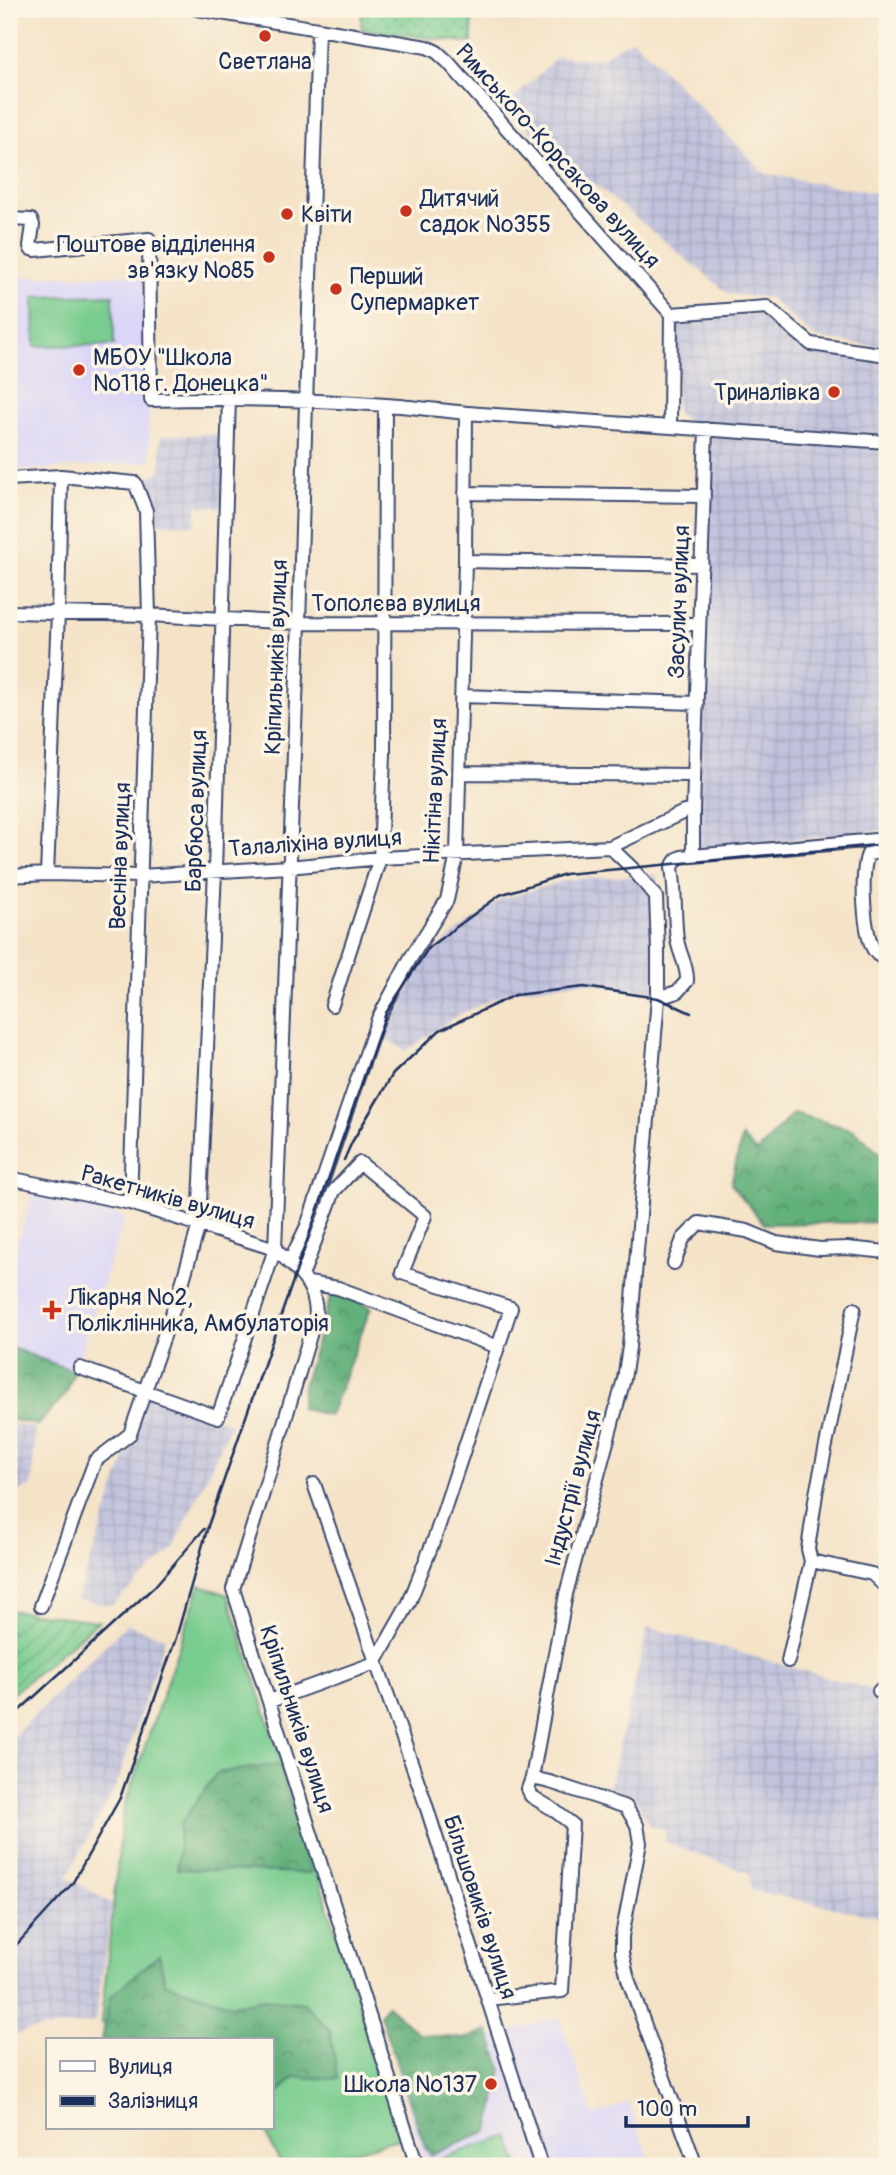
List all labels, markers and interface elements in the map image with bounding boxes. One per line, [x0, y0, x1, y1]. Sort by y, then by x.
marker: Светлана [257, 28, 273, 44]
street label: Римського-Корсакова вулиця [450, 38, 666, 274]
place label: Светлана [218, 47, 312, 76]
place label: Дитячий садок №355 [419, 184, 551, 239]
place label: Квіти [301, 200, 351, 229]
marker: Дитячий садок №355 [398, 203, 414, 219]
marker: Квіти [279, 206, 295, 222]
place label: Поштове відділення зв'язку №85 [57, 230, 255, 285]
marker: Поштове відділення зв'язку №85 [261, 249, 277, 265]
place label: Перший Супермаркет [350, 262, 480, 317]
marker: Перший Супермаркет [328, 281, 344, 297]
place label: МБОУ "Школа №118 г. Донецка" [93, 343, 269, 398]
marker: МБОУ "Школа №118 г. Донецка" [71, 362, 87, 378]
place label: Триналівка [714, 378, 820, 407]
marker: Триналівка [826, 384, 842, 400]
street label: Засулич вулиця [662, 525, 696, 679]
street label: Кріпильників вулиця [258, 559, 294, 755]
street label: Тополєва вулиця [311, 589, 481, 618]
street label: Нікітіна вулиця [417, 717, 453, 865]
street label: Барбюса вулиця [179, 729, 213, 893]
street label: Весніна вулиця [103, 782, 137, 930]
street label: Талаліхіна вулиця [227, 822, 403, 864]
street label: Ракетників вулиця [78, 1158, 258, 1236]
place label: Лікарня №2, Поліклінника, Амбулаторія [67, 1283, 329, 1338]
marker: Лікарня №2, Поліклінника, Амбулаторія [42, 1300, 62, 1320]
street label: Індустрії вулиця [538, 1407, 608, 1569]
street label: Кріпильників вулиця [253, 1622, 341, 1816]
street label: Більшовиків вулиця [437, 1811, 523, 2003]
legend [46, 2038, 273, 2130]
text: Вулиця [108, 2054, 172, 2081]
place label: Школа №137 [344, 2070, 477, 2099]
marker: Школа №137 [483, 2076, 499, 2092]
scale bar [626, 2084, 749, 2128]
text: Залізниця [108, 2088, 198, 2115]
text: 100 m [637, 2096, 697, 2123]

